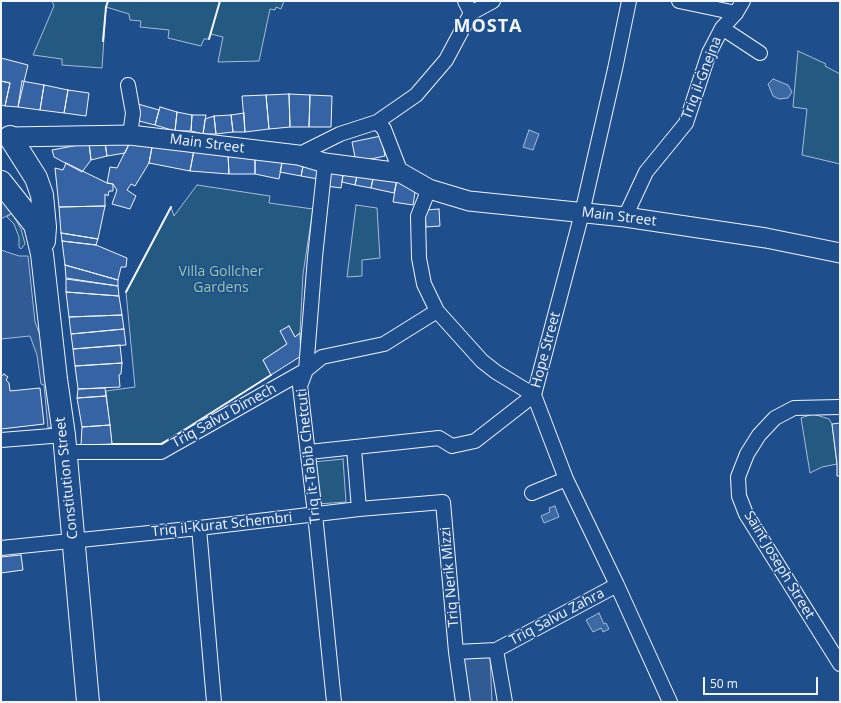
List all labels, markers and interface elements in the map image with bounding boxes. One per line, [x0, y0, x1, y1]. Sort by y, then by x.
district label: MOSTA [453, 16, 523, 38]
street label: Triq il-Ġnejna [679, 34, 725, 122]
street label: Main Street [169, 131, 245, 157]
street label: Main Street [581, 204, 657, 230]
park label: Villa Gollcher Gardens [179, 264, 263, 296]
street label: Hope Street [528, 310, 564, 390]
street label: Triq Salvu Dimech [169, 380, 279, 452]
street label: Triq it-Tabib Chetcuti [294, 387, 324, 525]
street label: Constitution Street [52, 416, 82, 540]
street label: Saint Joseph Street [740, 508, 818, 622]
street label: Triq il-Kurat Schembri [151, 509, 293, 541]
street label: Triq Nerik Mizzi [437, 526, 463, 628]
street label: Triq Salvu Zahra [507, 585, 607, 649]
scale bar [705, 669, 820, 695]
text: 50 m [710, 675, 738, 692]

